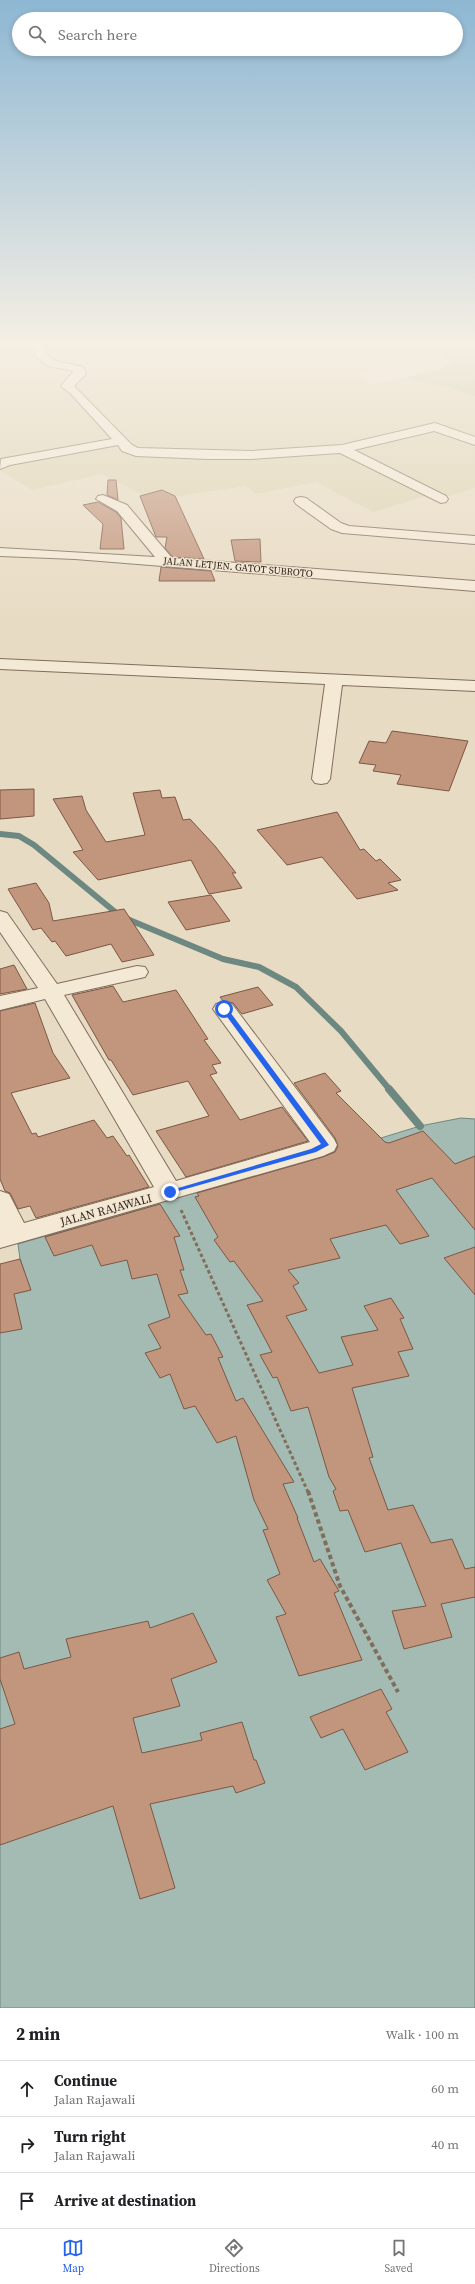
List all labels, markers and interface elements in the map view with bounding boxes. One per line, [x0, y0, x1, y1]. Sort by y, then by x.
search box [12, 12, 463, 56]
icon: search [26, 23, 48, 45]
text: Search here [58, 24, 137, 45]
street label: JALAN LETJEN. GATOT SUBROTO [162, 554, 313, 580]
route start [215, 1000, 233, 1018]
route end [161, 1183, 179, 1201]
street label: JALAN RAJAWALI [57, 1190, 154, 1230]
text: 2 min [16, 2022, 60, 2046]
text: Walk · 100 m [386, 2026, 459, 2043]
text: Continue [54, 2070, 117, 2091]
icon: ahead [16, 2078, 38, 2100]
text: 60 m [431, 2080, 459, 2097]
text: Jalan Rajawali [54, 2091, 135, 2108]
text: Turn right [54, 2126, 126, 2147]
icon: right [16, 2134, 38, 2156]
text: 40 m [431, 2136, 459, 2153]
text: Jalan Rajawali [54, 2147, 135, 2164]
icon: arrive [16, 2190, 38, 2212]
text: Arrive at destination [54, 2190, 196, 2211]
tab: Map [62, 2237, 84, 2276]
tab: Directions [209, 2237, 260, 2276]
tab: Saved [384, 2237, 413, 2276]

